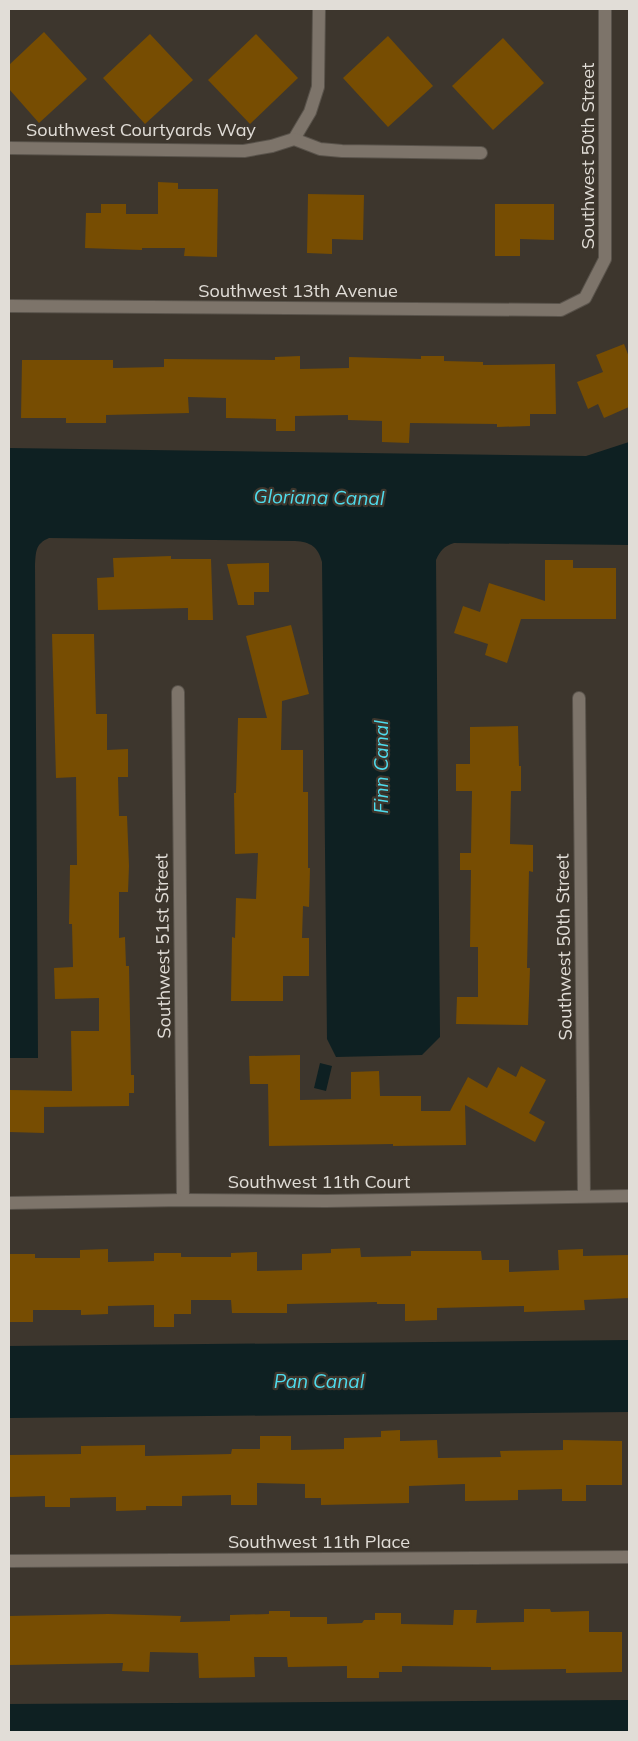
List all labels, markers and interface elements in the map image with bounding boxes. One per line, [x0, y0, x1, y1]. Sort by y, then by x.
street label: Southwest 50th Street [576, 63, 599, 249]
street label: Southwest Courtyards Way [26, 118, 256, 141]
street label: Southwest 13th Avenue [198, 279, 398, 302]
water label: Gloriana Canal [253, 484, 385, 510]
water label: Finn Canal [369, 720, 393, 814]
street label: Southwest 51st Street [149, 853, 176, 1039]
street label: Southwest 50th Street [550, 853, 577, 1041]
street label: Southwest 11th Court [228, 1170, 410, 1193]
water label: Pan Canal [274, 1369, 365, 1393]
street label: Southwest 11th Place [228, 1530, 410, 1553]

